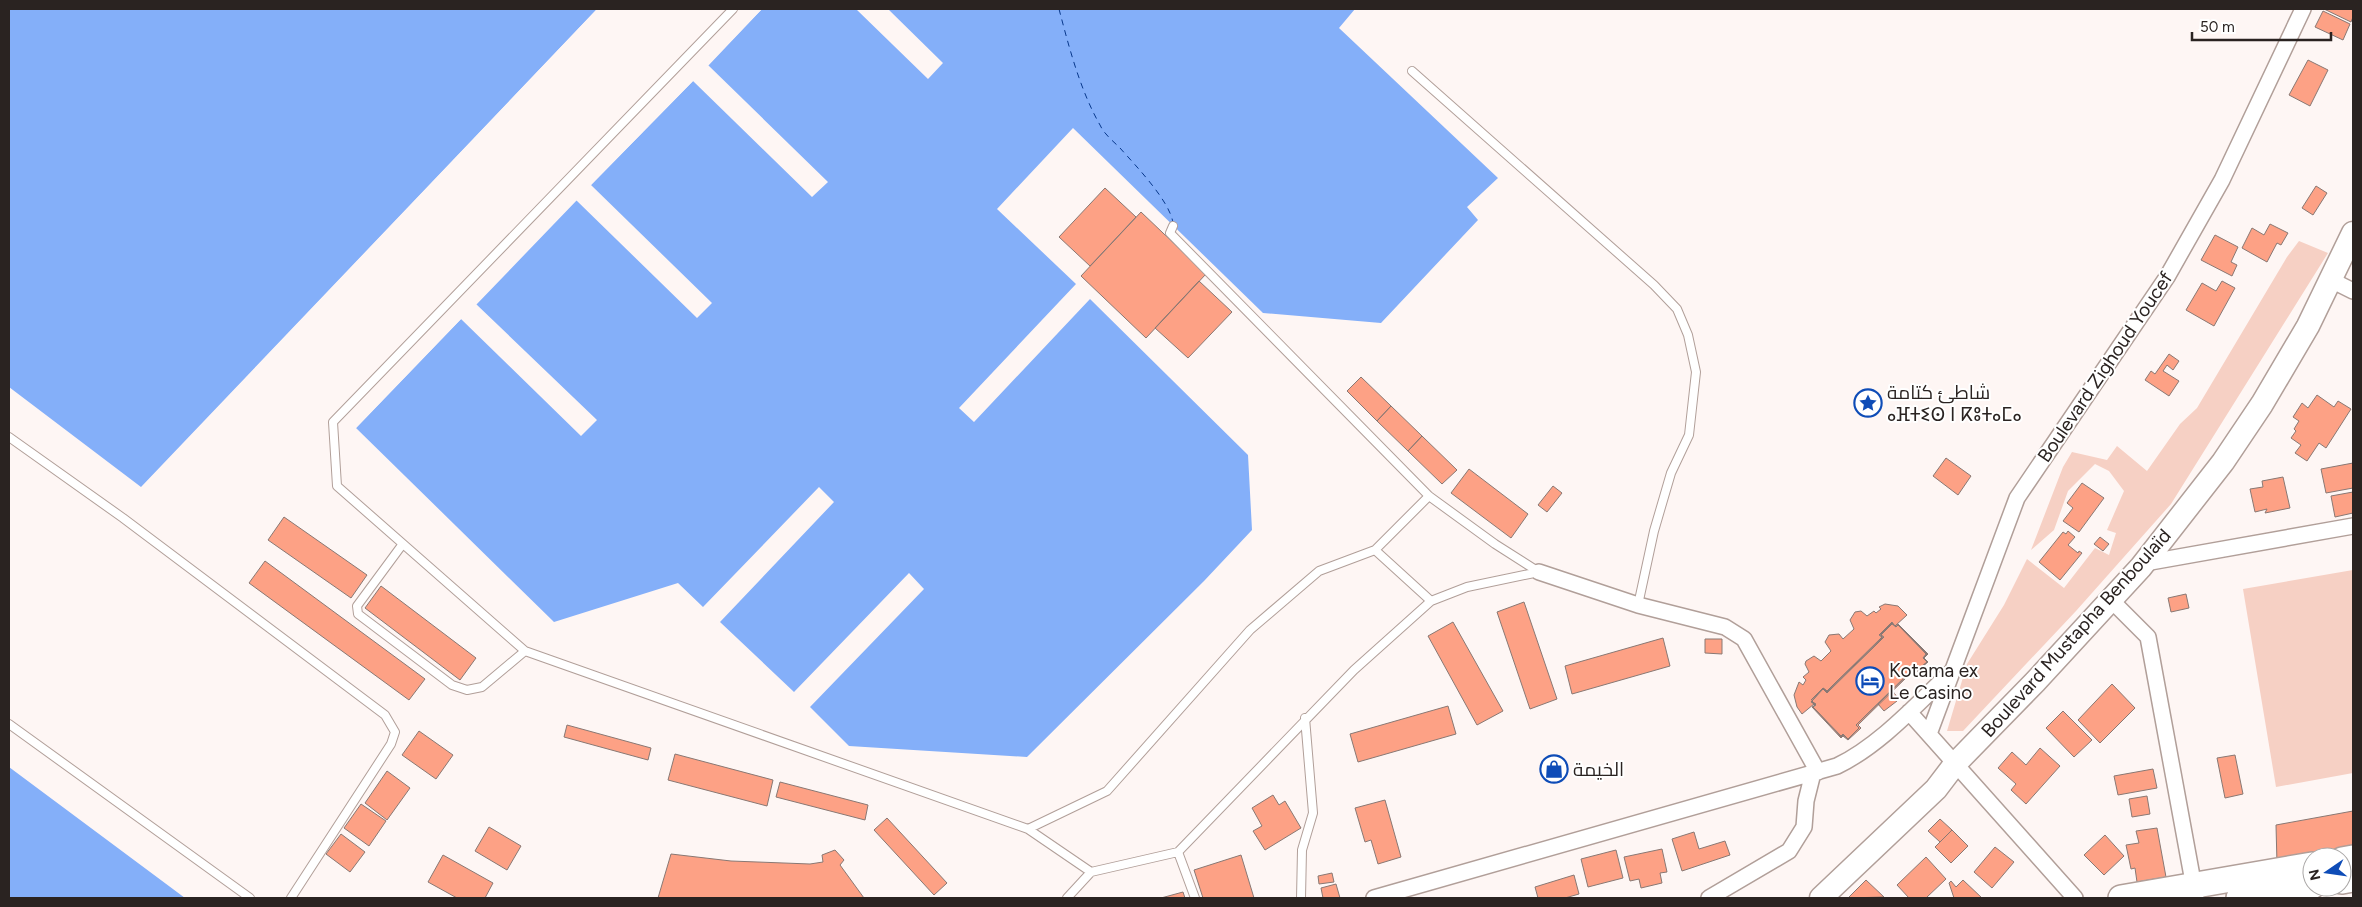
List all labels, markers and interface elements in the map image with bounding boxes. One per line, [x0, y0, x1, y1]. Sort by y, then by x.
scale bar [2192, 10, 2331, 42]
text: 50 m [2200, 18, 2235, 36]
street label: Boulevard Zighoud Youcef [2033, 267, 2177, 467]
place label: شاطئ كتامة ⴰⴼⵜⵉⵙ ⵏ ⴽⵓⵜⴰⵎⴰ [1887, 381, 2022, 426]
place icon: شاطئ كتامة ⴰⴼⵜⵉⵙ ⵏ ⴽⵓⵜⴰⵎⴰ [1853, 388, 1883, 418]
street label: Boulevard Mustapha Benboulaïd [1976, 524, 2176, 742]
place label: Kotama ex Le Casino [1889, 659, 1978, 704]
hotel icon: Kotama ex Le Casino [1855, 666, 1885, 696]
shop icon: الخيمة [1539, 754, 1569, 784]
place label: الخيمة [1573, 758, 1624, 781]
north arrow [2302, 847, 2352, 897]
text: N [2305, 868, 2324, 882]

